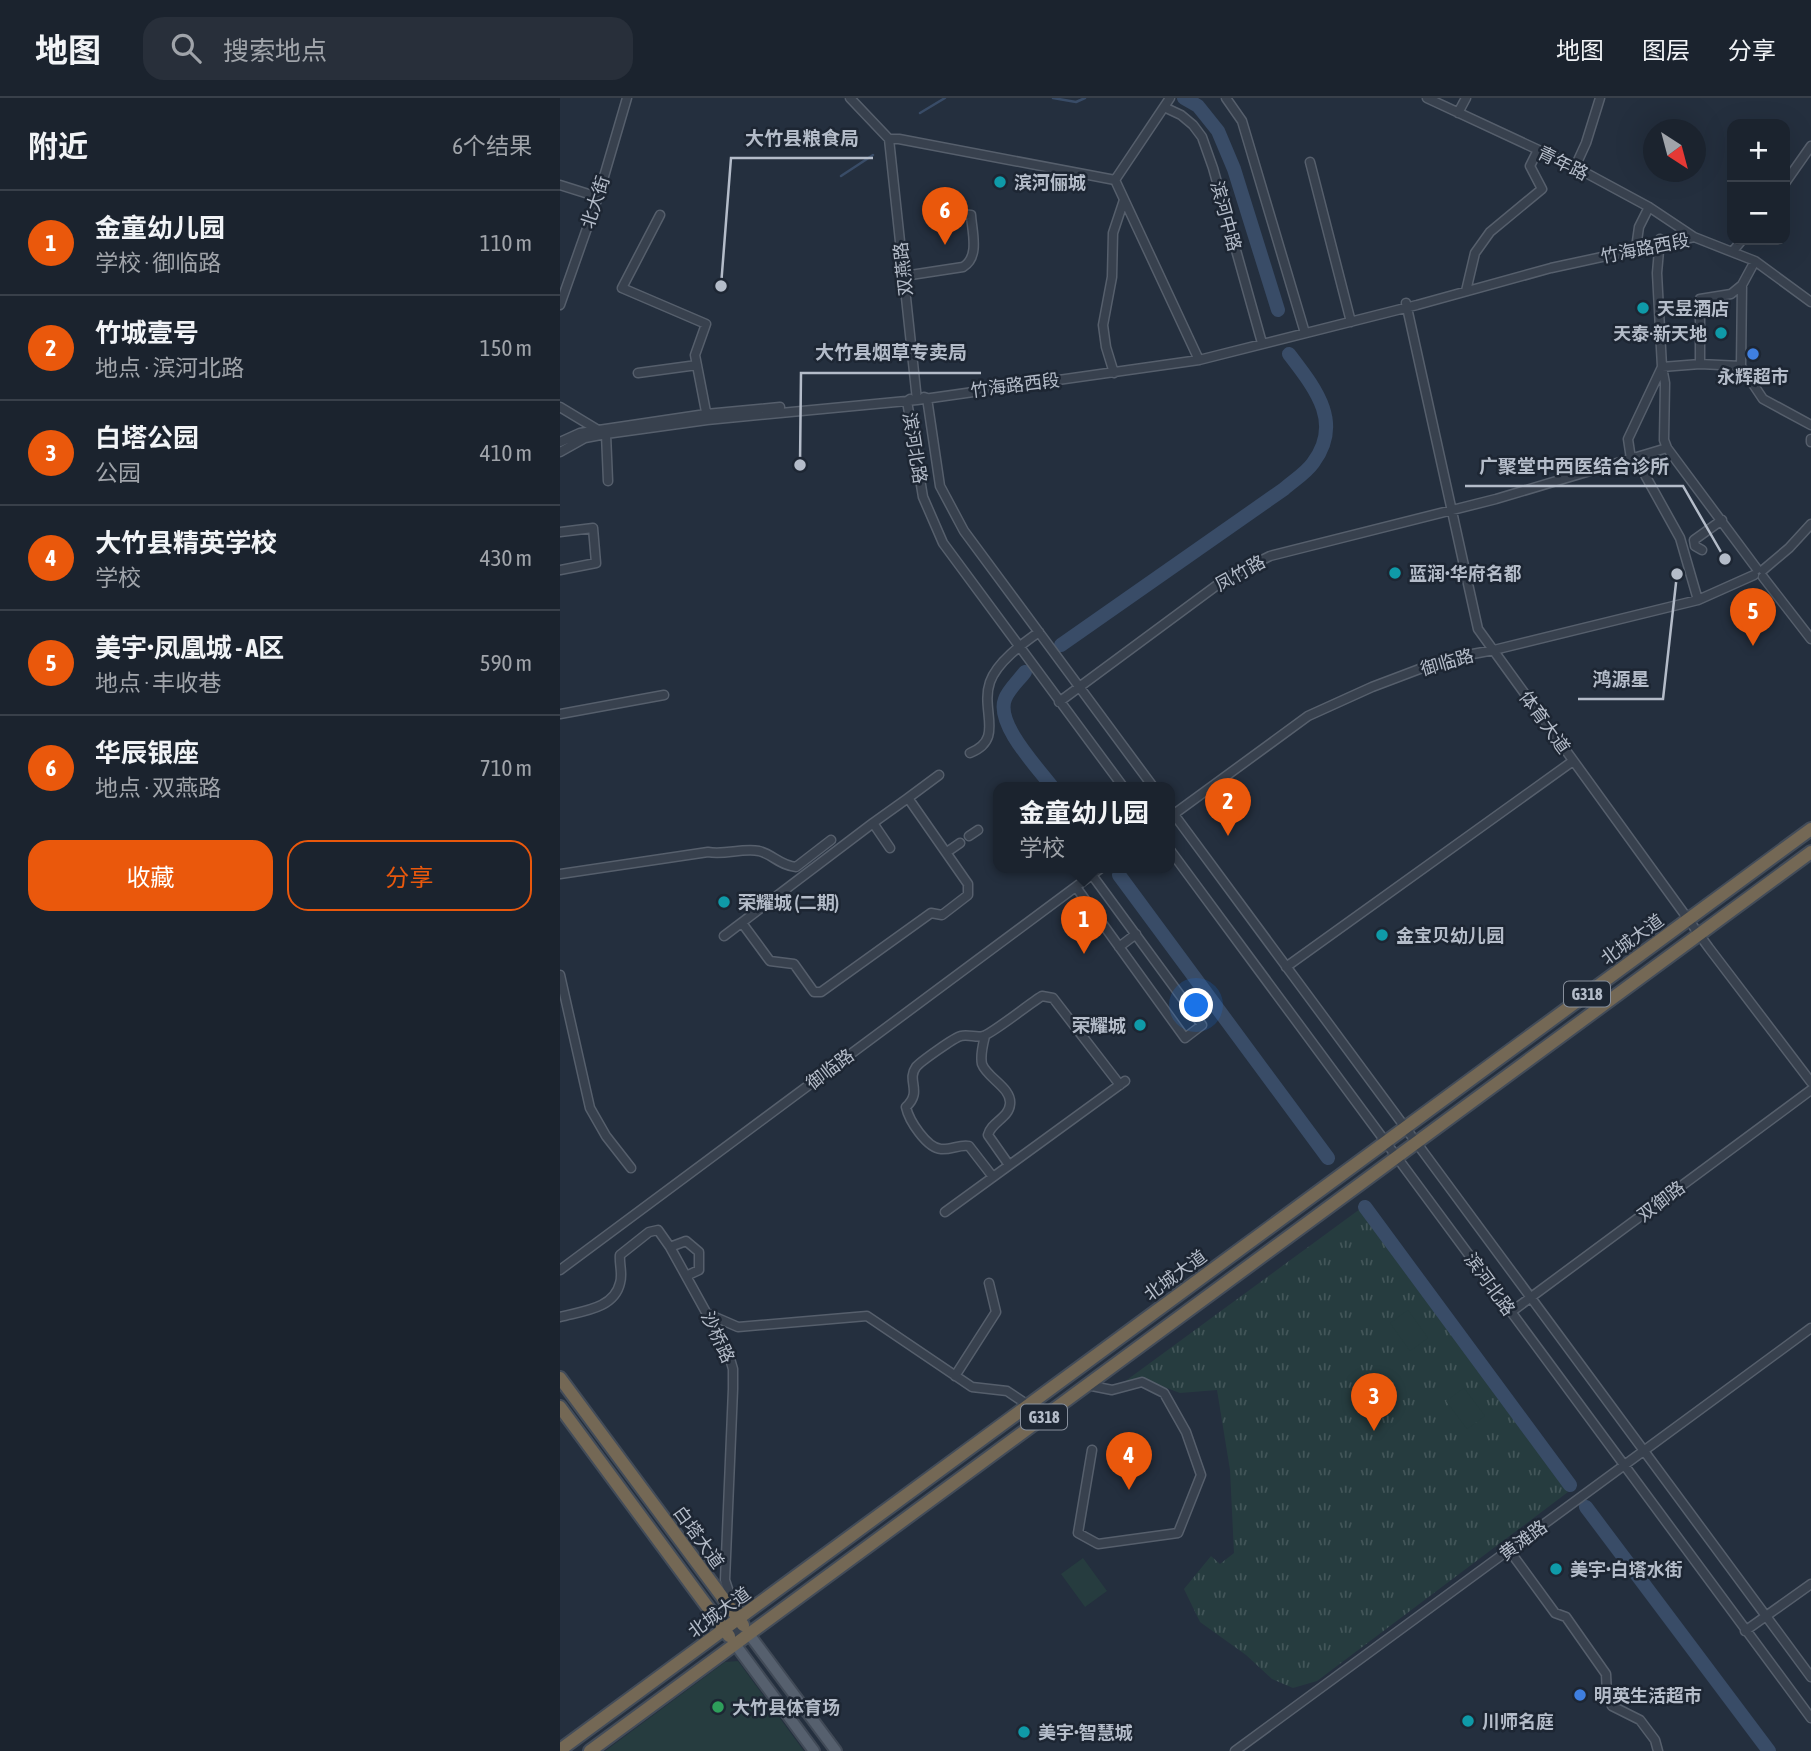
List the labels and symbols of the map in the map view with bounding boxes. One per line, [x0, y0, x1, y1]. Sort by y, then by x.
callout: 大竹县粮食局 [731, 118, 873, 158]
north arrow [1643, 119, 1706, 182]
text: 大竹县粮食局 [745, 127, 859, 149]
street label: 青年路 [1534, 142, 1592, 184]
place label: 滨河俪城 [1014, 172, 1086, 193]
street label: 北大街 [577, 173, 613, 231]
marker: 滨河俪城 [992, 174, 1008, 190]
street label: 滨河中路 [1207, 179, 1245, 253]
pin: 6 [922, 187, 968, 245]
street label: 竹海路西段 [1599, 229, 1691, 267]
street label: 双燕路 [890, 241, 916, 297]
place label: 天昱酒店 [1657, 298, 1729, 319]
marker: 天昱酒店 [1635, 300, 1651, 316]
place label: 天泰·新天地 [1613, 323, 1707, 344]
marker: 天泰·新天地 [1713, 325, 1729, 341]
callout: 大竹县烟草专卖局 [801, 333, 981, 373]
text: 大竹县烟草专卖局 [815, 341, 967, 363]
marker: 永辉超市 [1745, 346, 1761, 362]
place label: 永辉超市 [1717, 366, 1789, 387]
street label: 竹海路西段 [969, 369, 1061, 401]
street label: 滨河北路 [899, 411, 931, 485]
callout: 广聚堂中西医结合诊所 [1465, 446, 1683, 486]
text: 广聚堂中西医结合诊所 [1479, 455, 1669, 477]
street label: 凤竹路 [1211, 551, 1269, 595]
place label: 蓝润•华府名都 [1409, 563, 1522, 584]
marker: 蓝润•华府名都 [1387, 565, 1403, 581]
pin: 5 [1730, 588, 1776, 646]
street label: 御临路 [1418, 644, 1476, 680]
callout: 鸿源星 [1578, 659, 1663, 699]
text: 鸿源星 [1592, 668, 1650, 690]
street label: 体育大道 [1515, 687, 1575, 757]
pin: 2 [1205, 778, 1251, 836]
place label: 荣耀城 (二期) [738, 892, 839, 913]
marker: 荣耀城 (二期) [716, 894, 732, 910]
pin: 1 [1061, 896, 1107, 954]
street label: 北城大道 [1597, 909, 1667, 969]
place label: 金宝贝幼儿园 [1396, 925, 1504, 946]
marker: 金宝贝幼儿园 [1374, 927, 1390, 943]
road number: G318 [1564, 982, 1610, 1006]
your location [1179, 988, 1213, 1022]
place label: 荣耀城 [1072, 1015, 1126, 1036]
marker: 荣耀城 [1132, 1017, 1148, 1033]
street label: 御临路 [802, 1044, 858, 1094]
street label: 双御路 [1633, 1176, 1689, 1226]
street label: 北城大道 [1140, 1245, 1210, 1305]
street label: 滨河北路 [1460, 1249, 1520, 1319]
street label: 沙桥路 [697, 1308, 739, 1366]
pin: 3 [1351, 1373, 1397, 1431]
road number: G318 [1021, 1404, 1067, 1429]
pin: 4 [1106, 1432, 1152, 1490]
street label: 白塔大道 [669, 1502, 729, 1572]
street label: 黄滩路 [1495, 1516, 1551, 1564]
place label: 美宇•白塔水街 [1570, 1559, 1683, 1580]
marker: 美宇•白塔水街 [1548, 1561, 1564, 1577]
street label: 北城大道 [684, 1582, 754, 1642]
place label: 明英生活超市 [1594, 1685, 1702, 1706]
marker: 明英生活超市 [1572, 1687, 1588, 1703]
place label: 大竹县体育场 [732, 1697, 840, 1718]
marker: 大竹县体育场 [710, 1699, 726, 1715]
place label: 川师名庭 [1482, 1711, 1554, 1732]
marker: 川师名庭 [1460, 1713, 1476, 1729]
place label: 美宇•智慧城 [1038, 1722, 1133, 1743]
marker: 美宇•智慧城 [1016, 1724, 1032, 1740]

